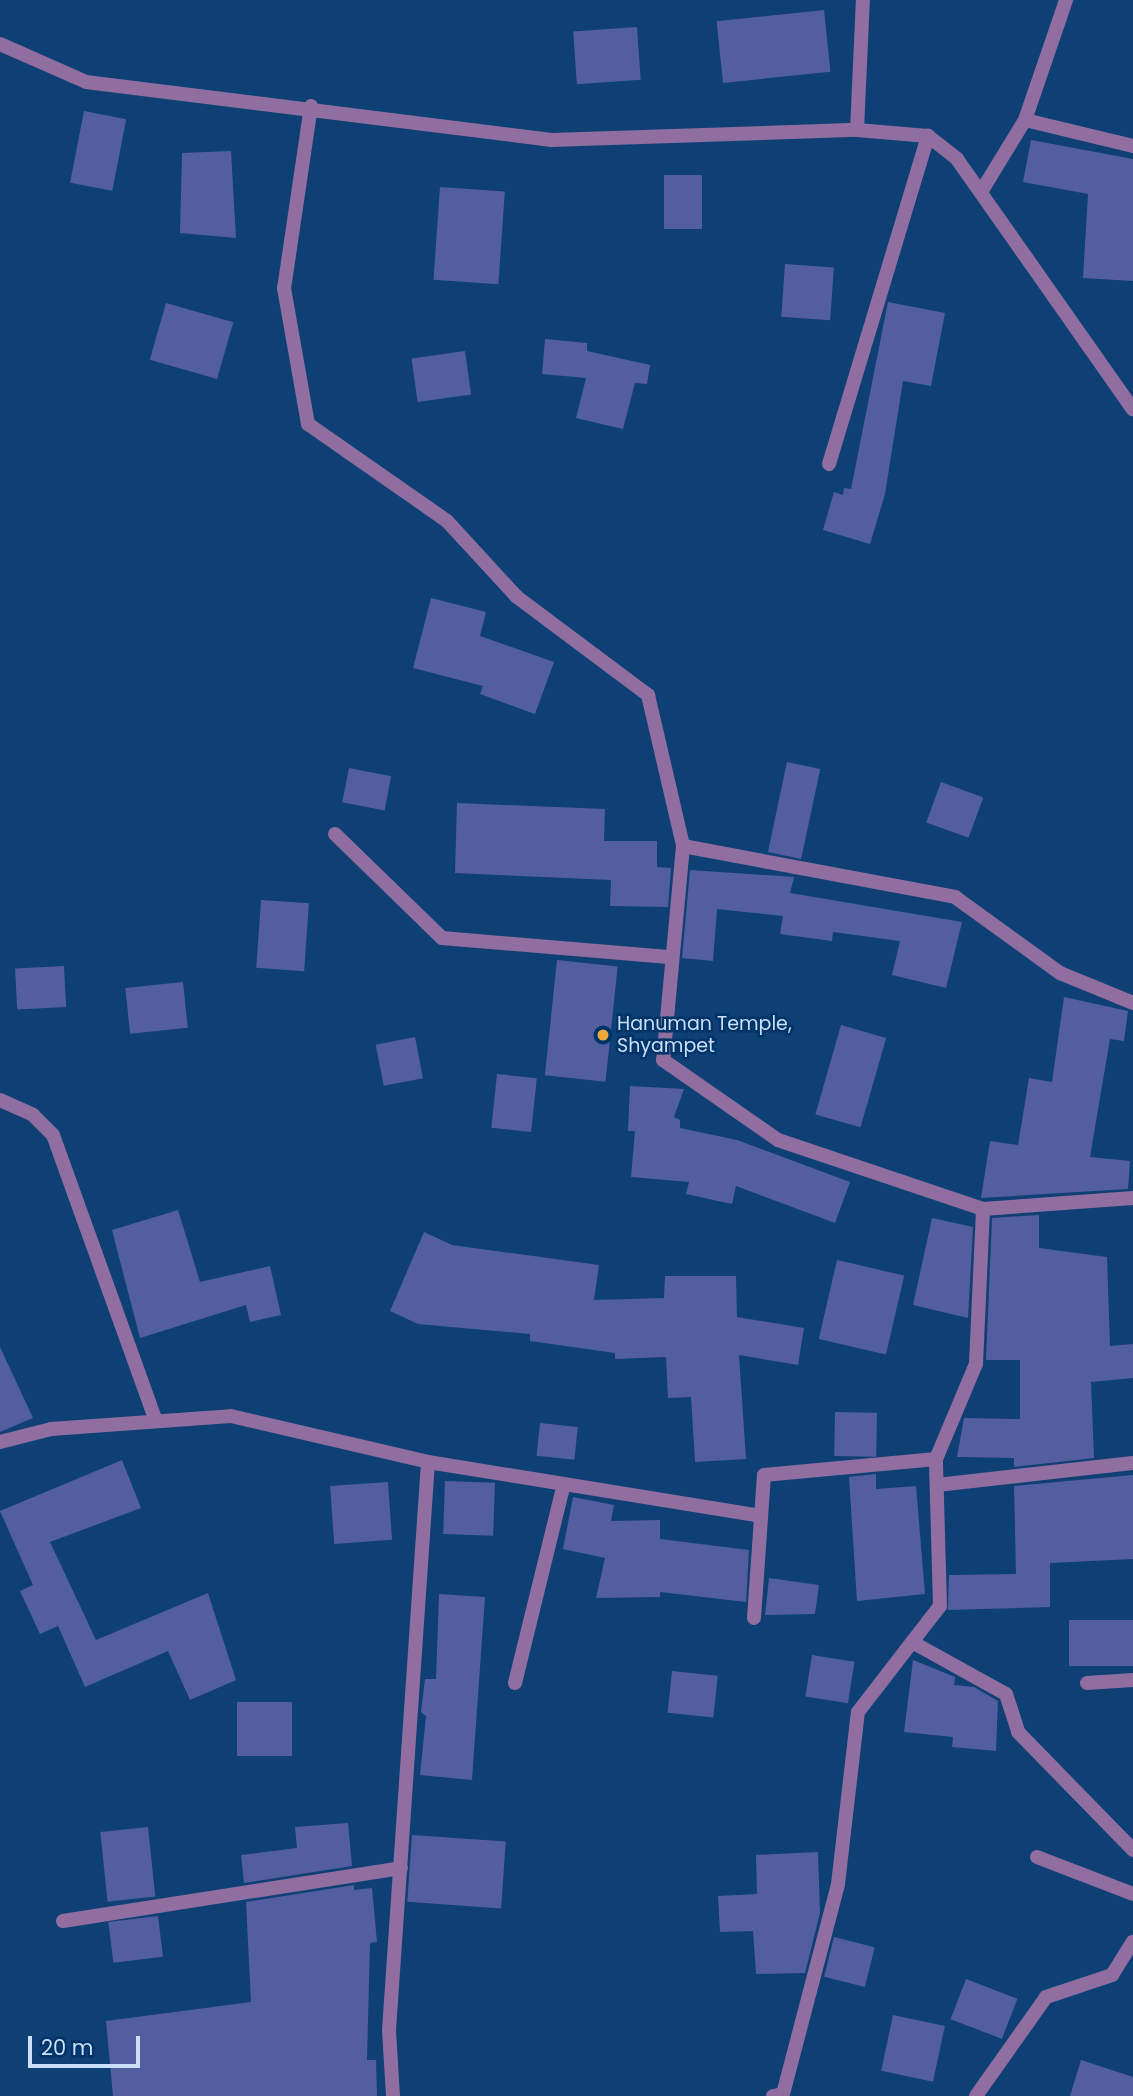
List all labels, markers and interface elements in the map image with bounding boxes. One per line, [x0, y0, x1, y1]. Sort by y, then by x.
place label: Hanuman Temple, Shyampet [617, 1013, 792, 1057]
marker: Hanuman Temple, Shyampet [595, 1027, 611, 1043]
scale bar [32, 2022, 144, 2066]
text: 20 m [41, 2033, 94, 2062]

